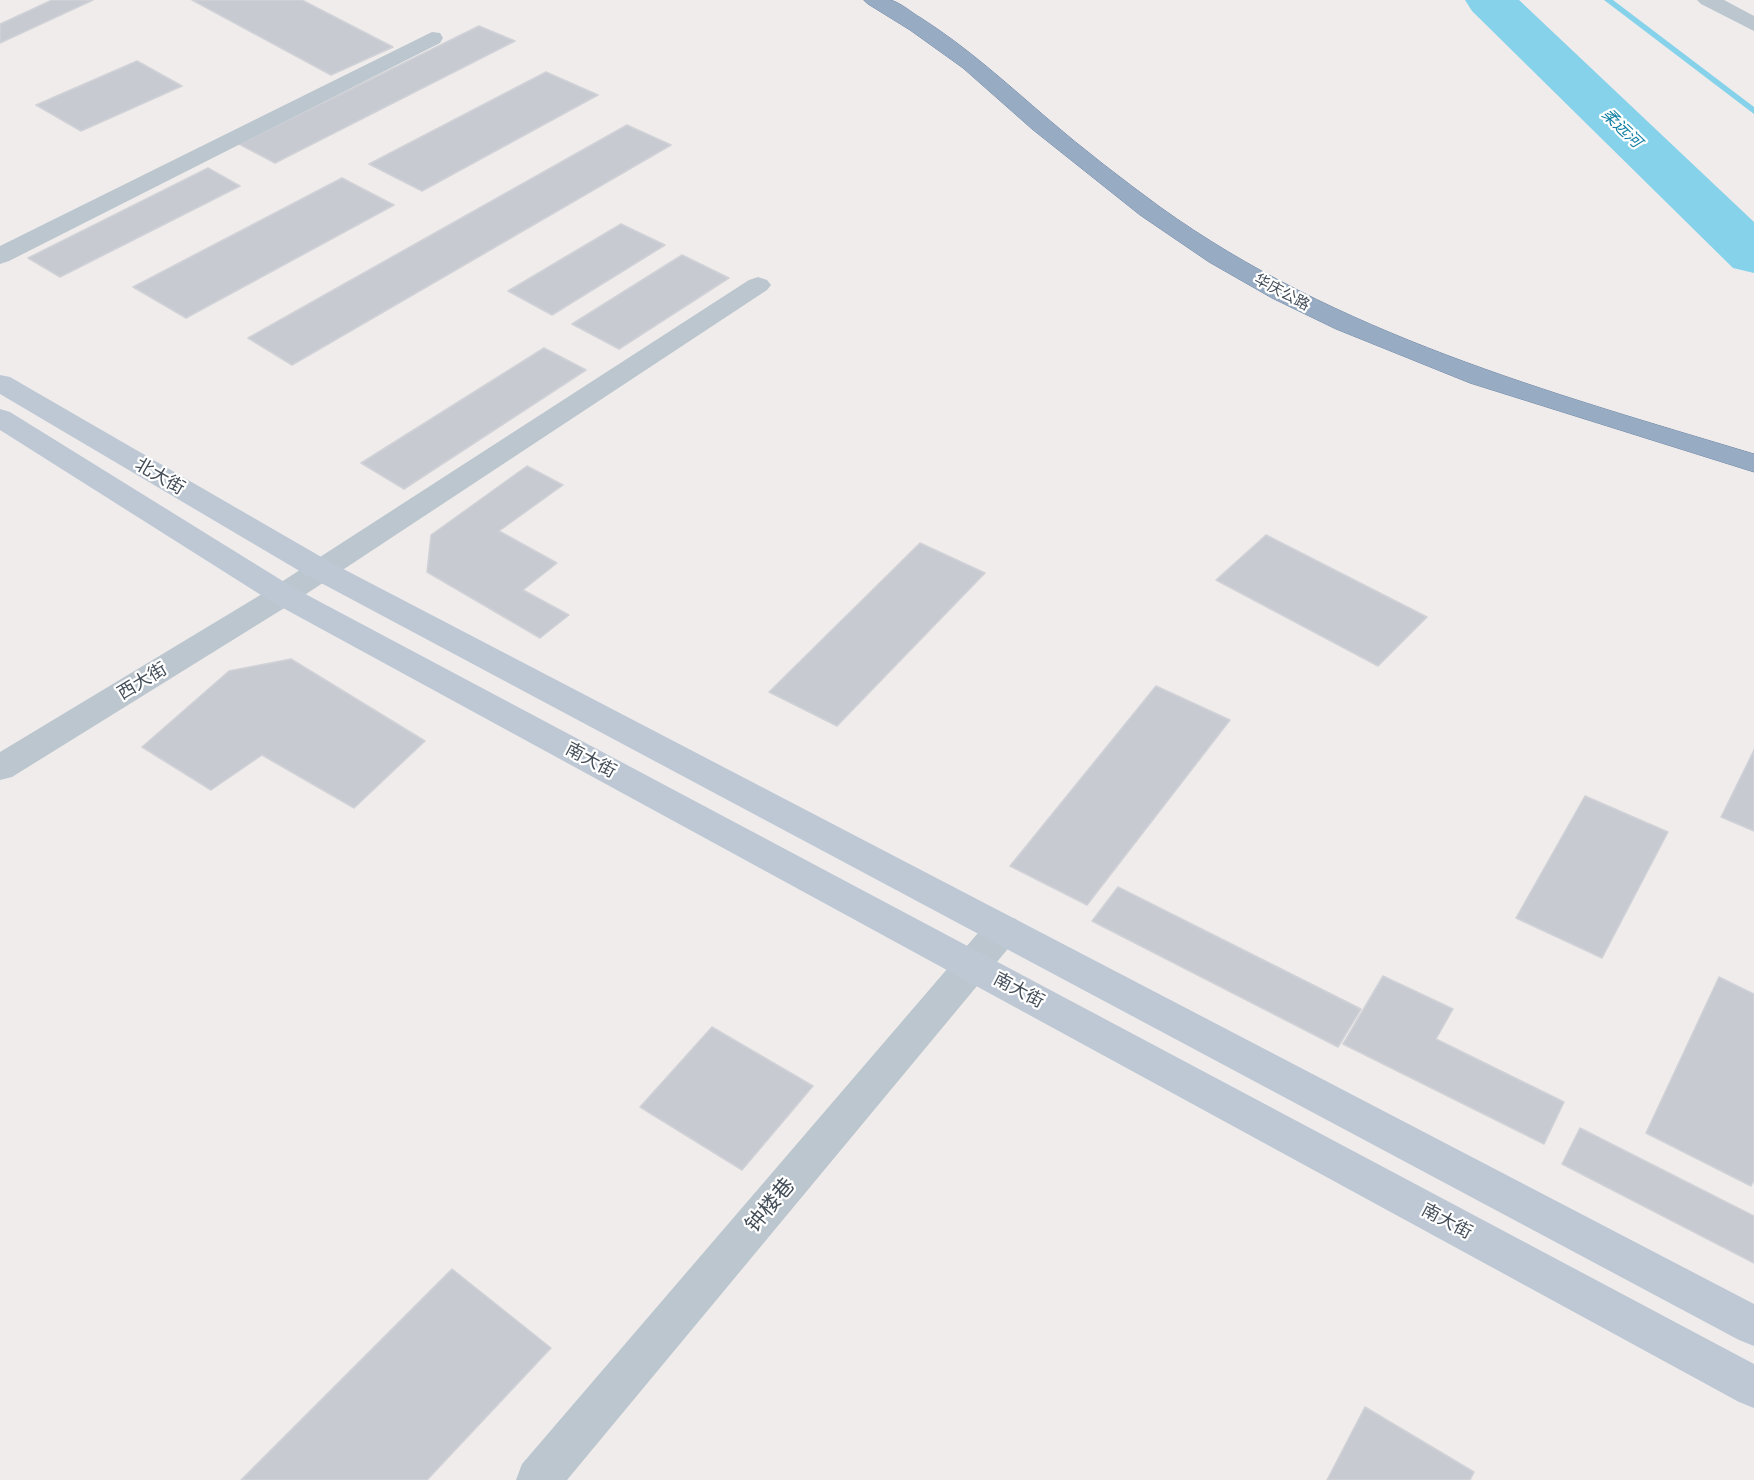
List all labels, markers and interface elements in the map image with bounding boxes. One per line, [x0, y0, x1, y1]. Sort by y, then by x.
water label: 柔远河 [1598, 104, 1646, 152]
street label: 华庆公路 [1251, 270, 1313, 314]
street label: 北大街 [131, 453, 189, 499]
street label: 西大街 [113, 658, 171, 704]
street label: 南大街 [562, 738, 620, 782]
street label: 南大街 [990, 968, 1048, 1012]
street label: 钟楼巷 [740, 1173, 800, 1237]
street label: 南大街 [1418, 1199, 1476, 1243]

